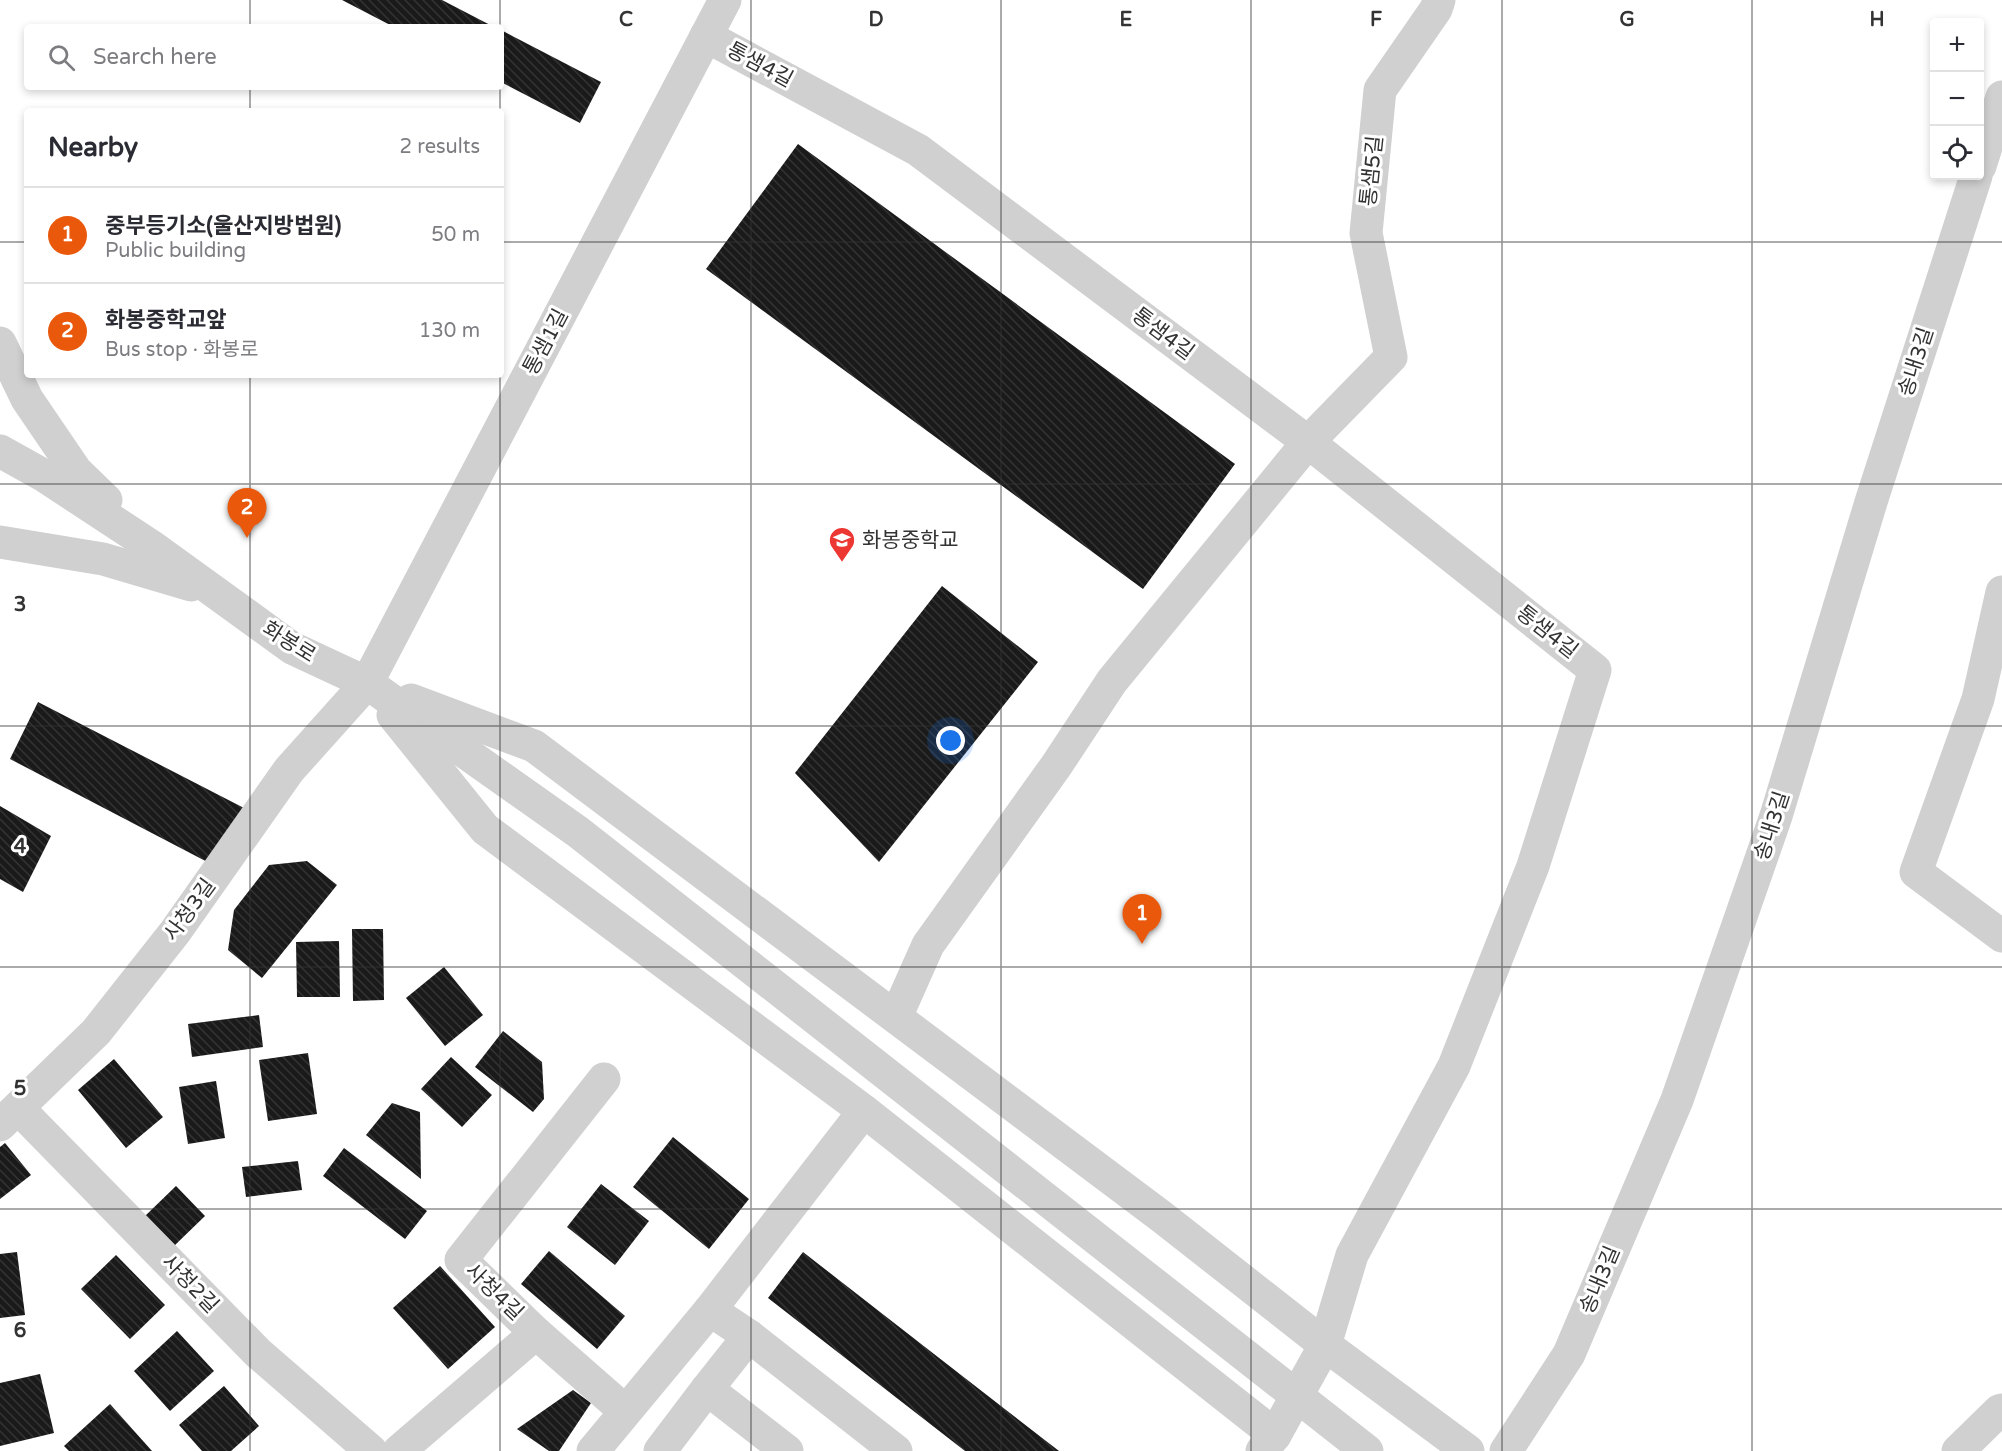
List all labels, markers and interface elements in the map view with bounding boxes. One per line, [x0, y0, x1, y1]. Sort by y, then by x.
text: C [619, 8, 633, 32]
text: D [868, 8, 884, 32]
text: E [1120, 8, 1133, 32]
text: F [1370, 8, 1382, 32]
text: G [1619, 8, 1635, 32]
text: H [1869, 8, 1885, 32]
map controls [1930, 18, 1984, 180]
button: + [1930, 18, 1984, 72]
search box [24, 24, 504, 90]
street label: 통샘4길 [723, 37, 797, 93]
icon: search [45, 41, 78, 74]
text: Search here [93, 44, 217, 70]
button: − [1930, 72, 1984, 126]
button: locate [1930, 126, 1984, 180]
text: Nearby [48, 132, 138, 163]
street label: 통샘5길 [1356, 134, 1388, 208]
text: 2 results [400, 135, 480, 159]
text: 중부등기소(울산지방법원) [105, 213, 341, 239]
text: 1 [61, 223, 74, 247]
text: 50 m [431, 223, 480, 247]
text: Public building [105, 239, 246, 263]
street label: 통샘4길 [1127, 303, 1199, 365]
street label: 통샘1길 [518, 305, 574, 379]
text: 화봉중학교앞 [105, 307, 226, 333]
text: 2 [61, 319, 74, 343]
text: 130 m [419, 319, 480, 343]
street label: 송내3길 [1893, 324, 1939, 400]
text: Bus stop · 화봉로 [105, 338, 258, 362]
pin: 2 [228, 488, 266, 538]
school or university icon: 화봉중학교 [827, 525, 857, 563]
place label: 화봉중학교 [862, 528, 959, 553]
text: 3 [14, 593, 26, 617]
street label: 통샘4길 [1511, 600, 1583, 664]
street label: 화봉로 [258, 616, 320, 668]
your location [936, 726, 965, 755]
street label: 송내3길 [1749, 788, 1795, 864]
text: 4 [14, 835, 27, 859]
street label: 사청3길 [159, 874, 221, 946]
pin: 1 [1122, 894, 1162, 944]
text: 5 [14, 1077, 26, 1101]
street label: 송내3길 [1575, 1242, 1625, 1318]
street label: 사청2길 [156, 1250, 224, 1318]
street label: 사청4길 [460, 1258, 528, 1326]
text: 6 [14, 1319, 26, 1343]

